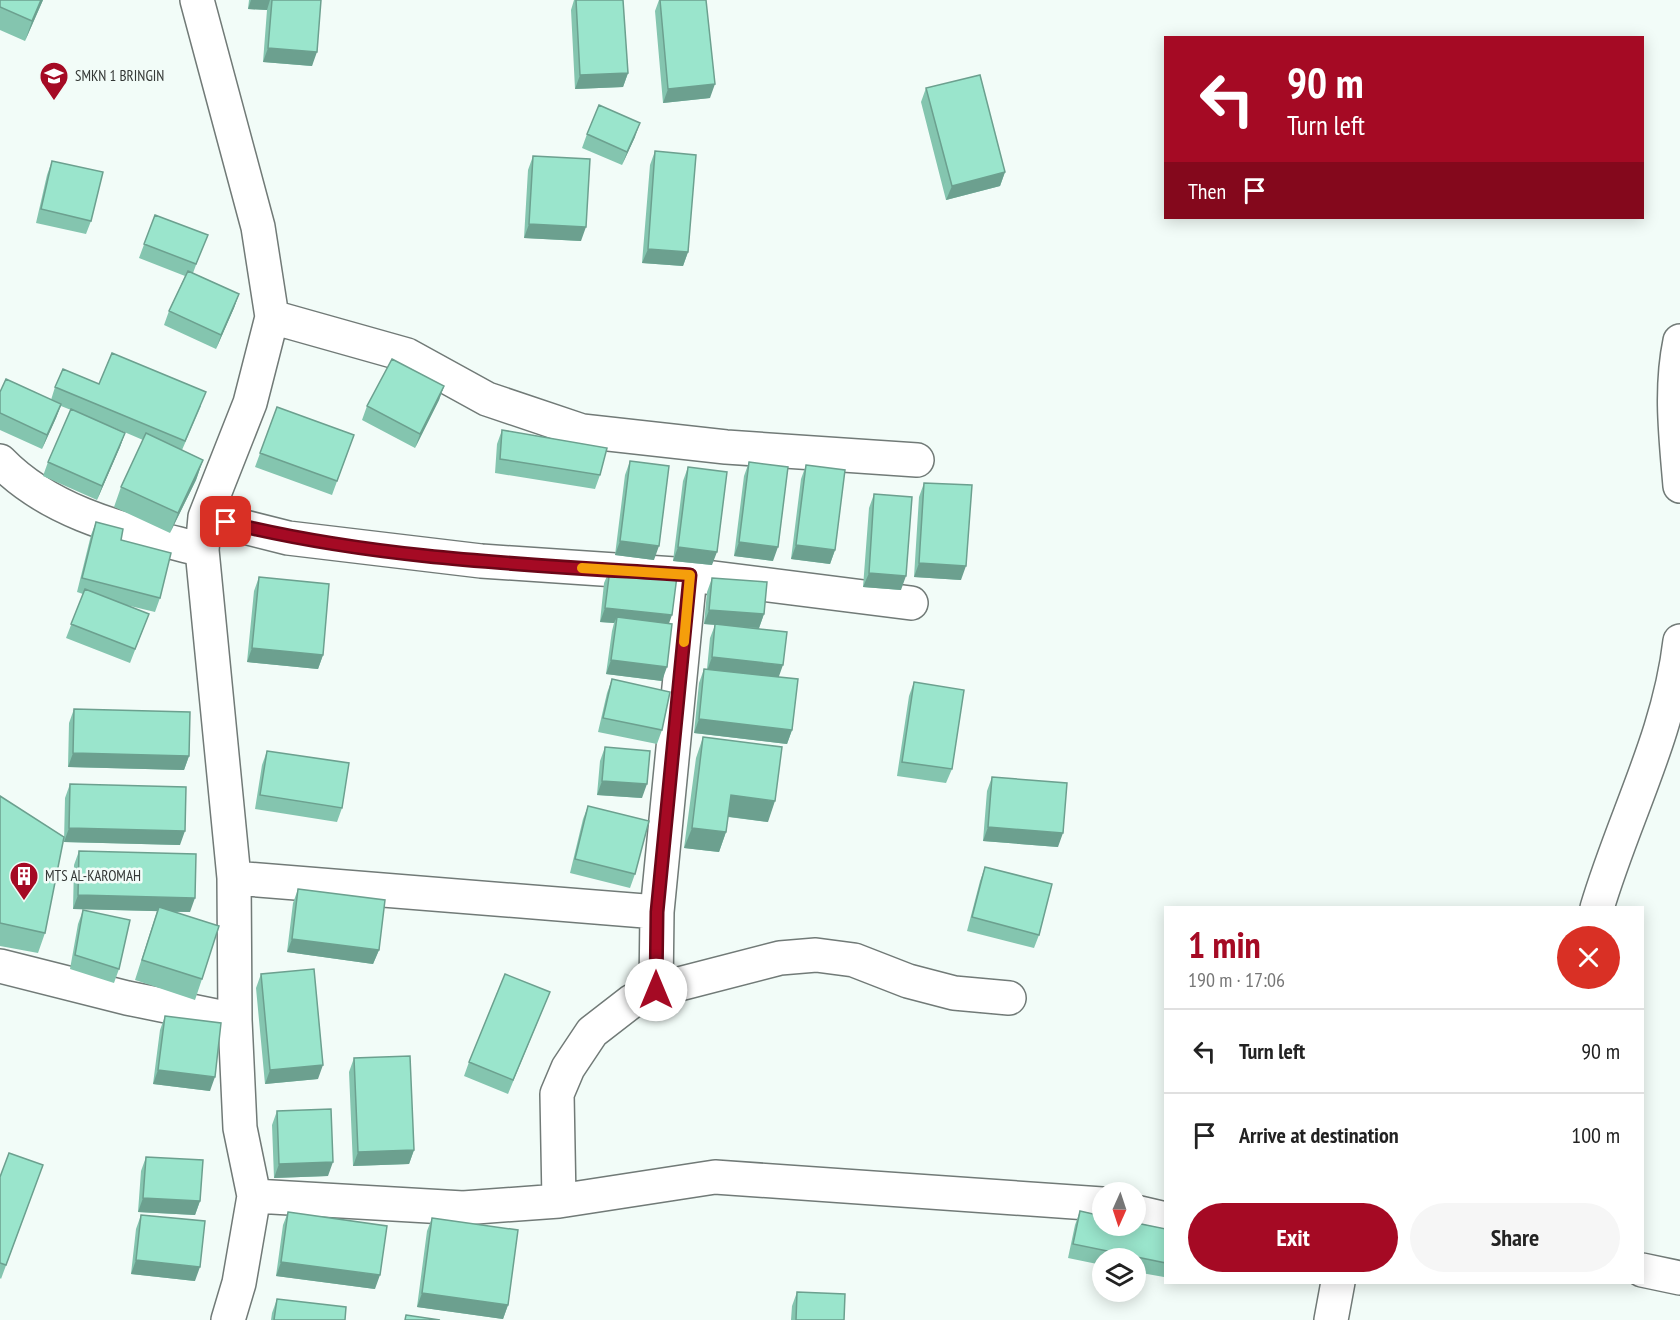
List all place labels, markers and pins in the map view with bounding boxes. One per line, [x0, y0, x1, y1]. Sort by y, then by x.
school or university icon: SMKN 1 BRINGIN [38, 60, 70, 102]
place label: SMKN 1 BRINGIN [75, 66, 164, 85]
pin [200, 496, 251, 547]
building icon: MTS AL-KAROMAH [8, 860, 40, 902]
place label: MTS AL-KAROMAH [45, 866, 141, 885]

